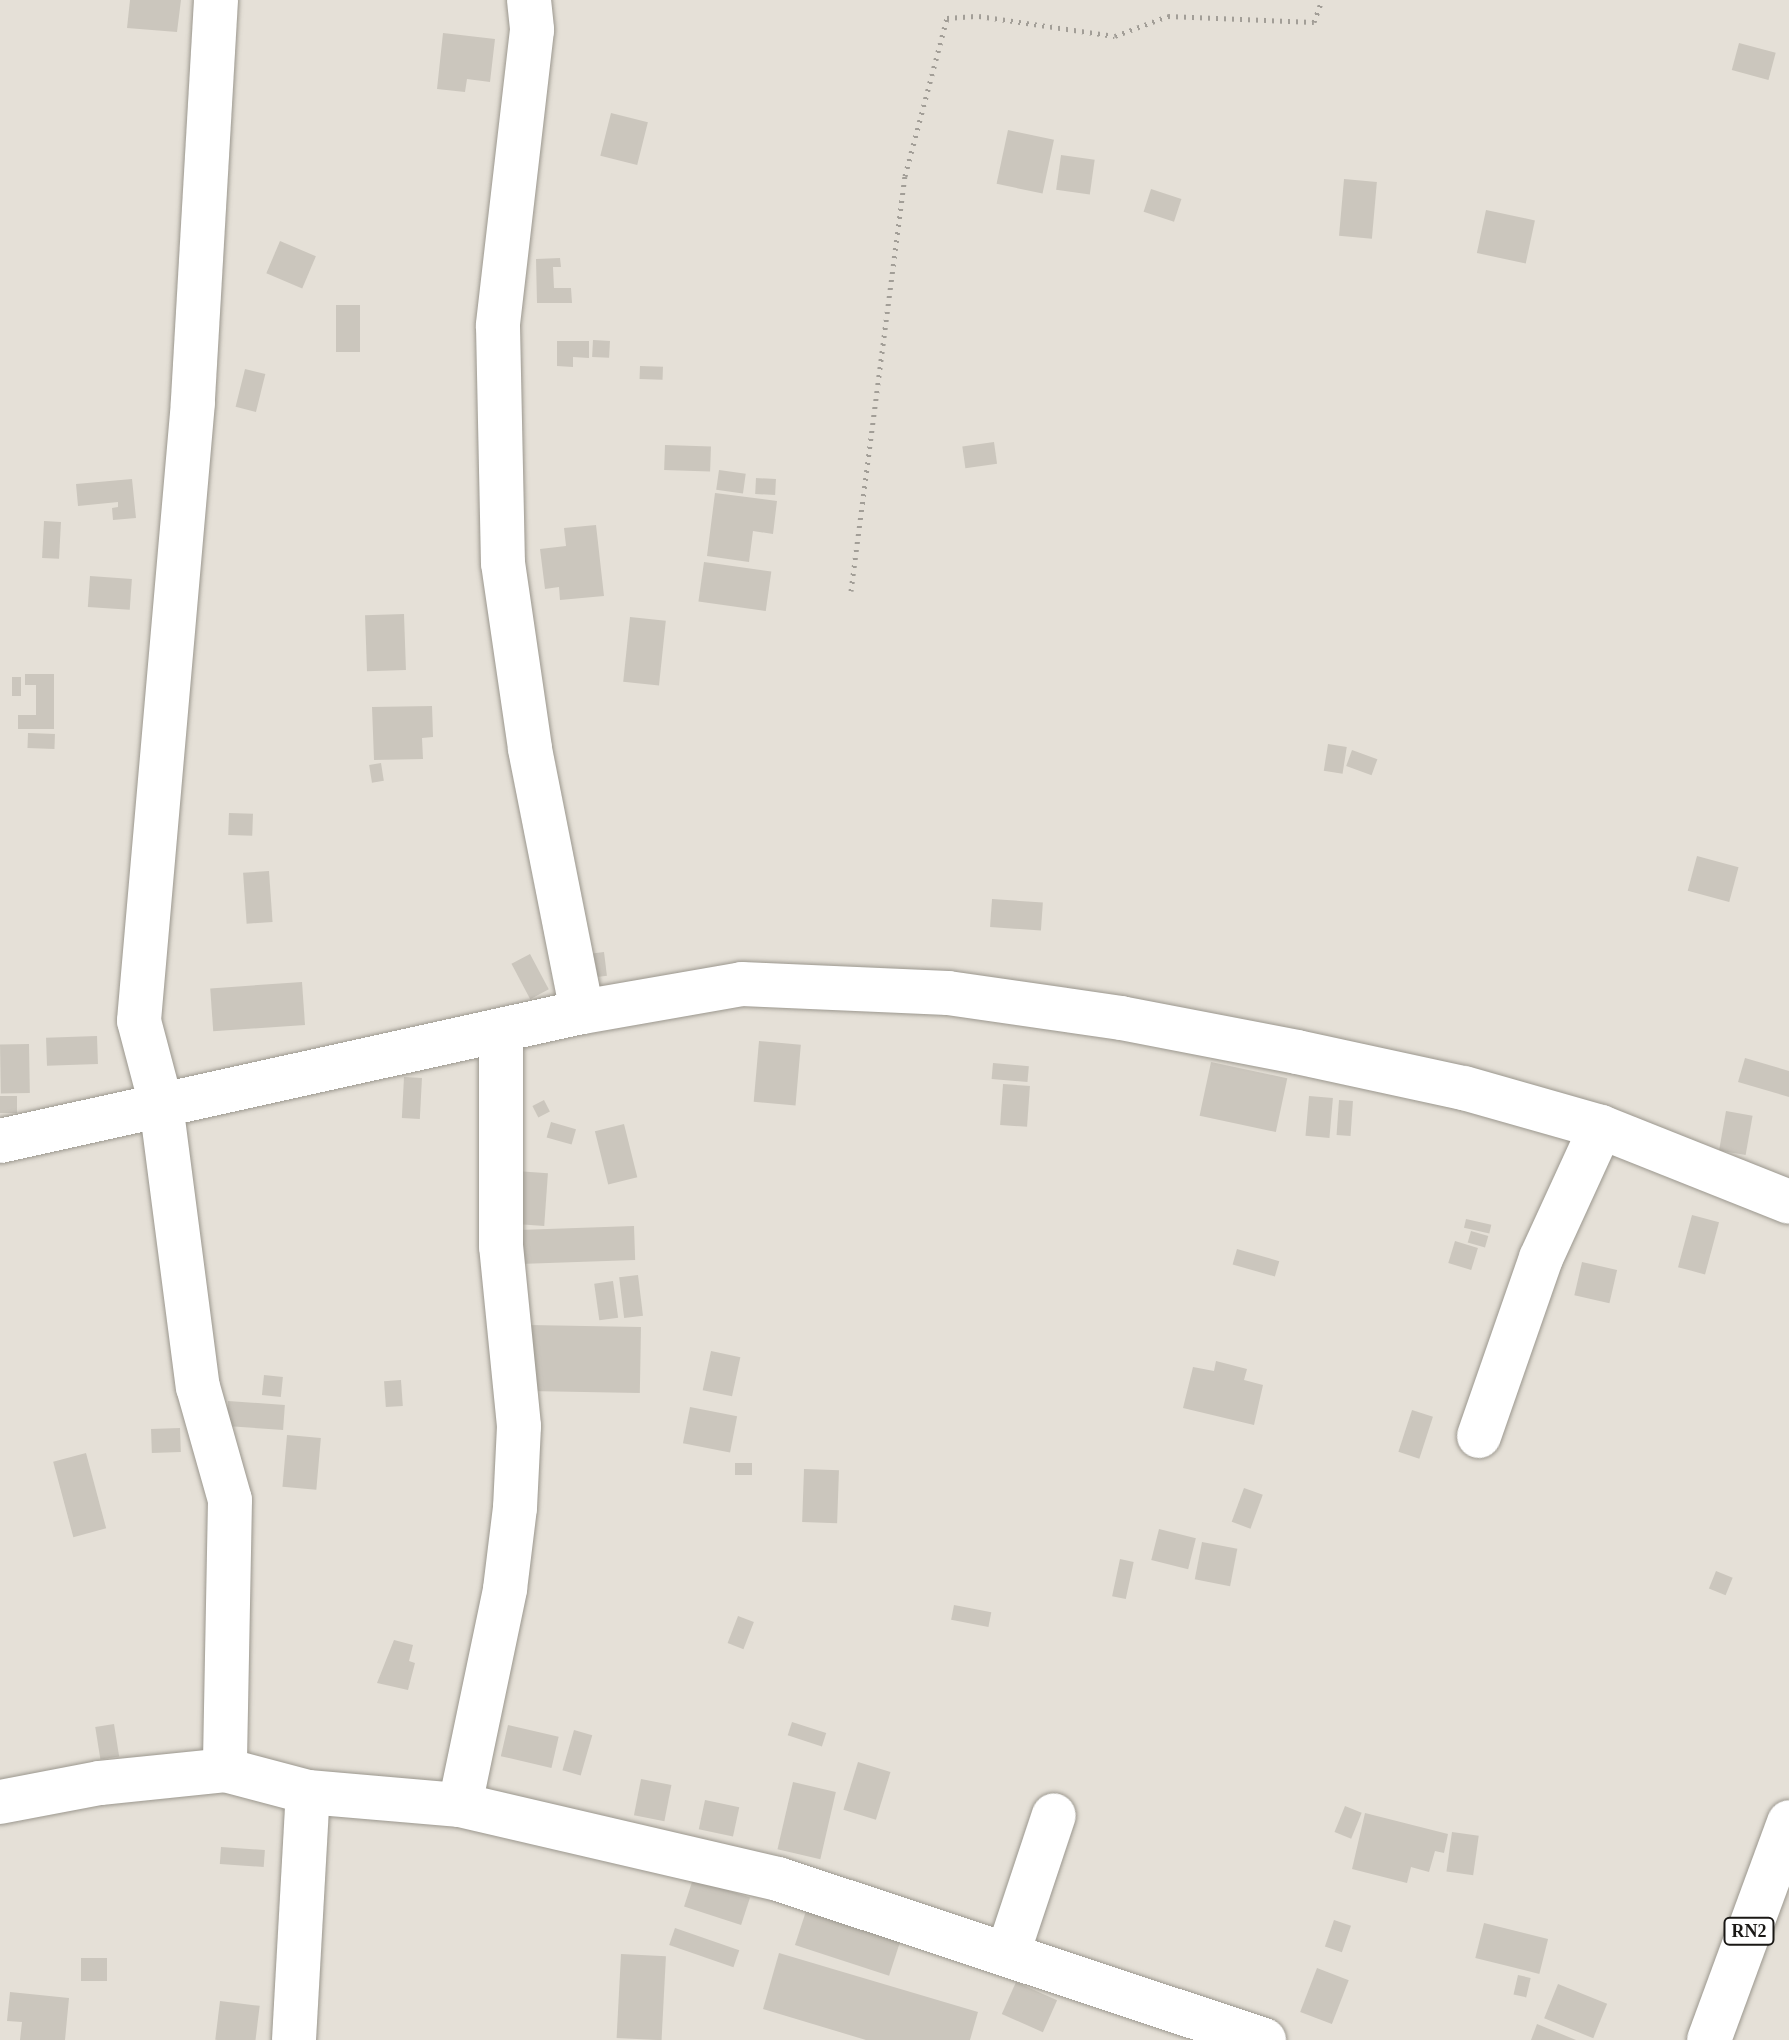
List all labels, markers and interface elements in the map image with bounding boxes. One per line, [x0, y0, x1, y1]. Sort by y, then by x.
road number: RN2 [1723, 1917, 1775, 1945]

